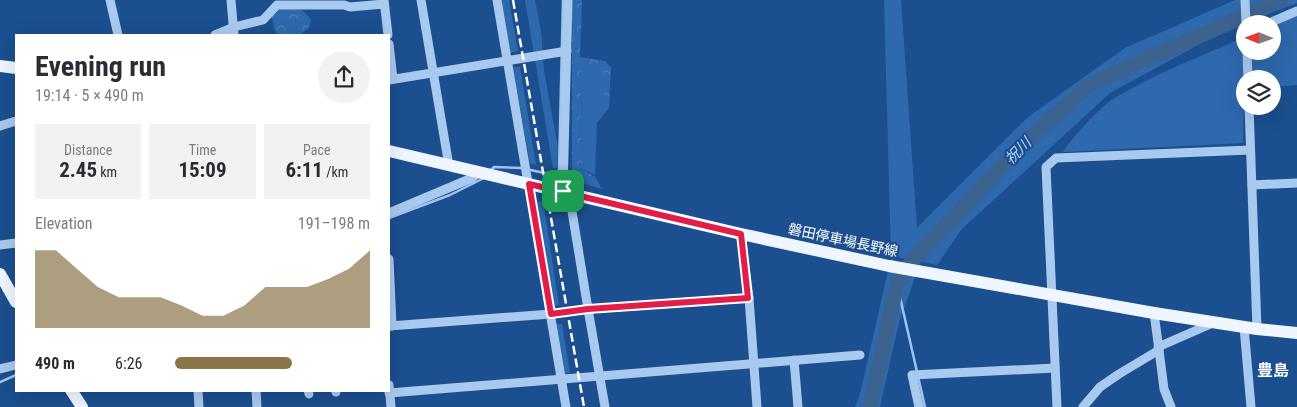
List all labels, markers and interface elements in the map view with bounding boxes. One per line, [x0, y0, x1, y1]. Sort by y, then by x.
north arrow [1236, 15, 1281, 60]
map controls [1236, 15, 1281, 115]
text: Evening run [35, 50, 166, 83]
button: share [318, 51, 370, 103]
button: layers [1236, 70, 1281, 115]
text: 19:14 · 5 × 490 m [35, 86, 144, 105]
water label: 祝川 [1001, 133, 1036, 168]
text: Distance [64, 142, 112, 158]
text: Time [189, 142, 216, 158]
text: Pace [303, 142, 331, 158]
text: 2.45 [59, 158, 97, 182]
text: 15:09 [178, 158, 227, 182]
text: 6:11 [285, 158, 323, 182]
text: km [97, 164, 117, 180]
text: /km [323, 164, 348, 180]
pin [542, 170, 584, 212]
icon: arrive [549, 177, 577, 205]
text: Elevation [35, 214, 93, 233]
text: 191–198 m [298, 214, 370, 233]
street label: 磐田停車場長野線 [787, 221, 899, 259]
text: 490 m [35, 354, 75, 373]
text: 6:26 [115, 354, 142, 373]
district label: 豊島 [1257, 361, 1289, 380]

